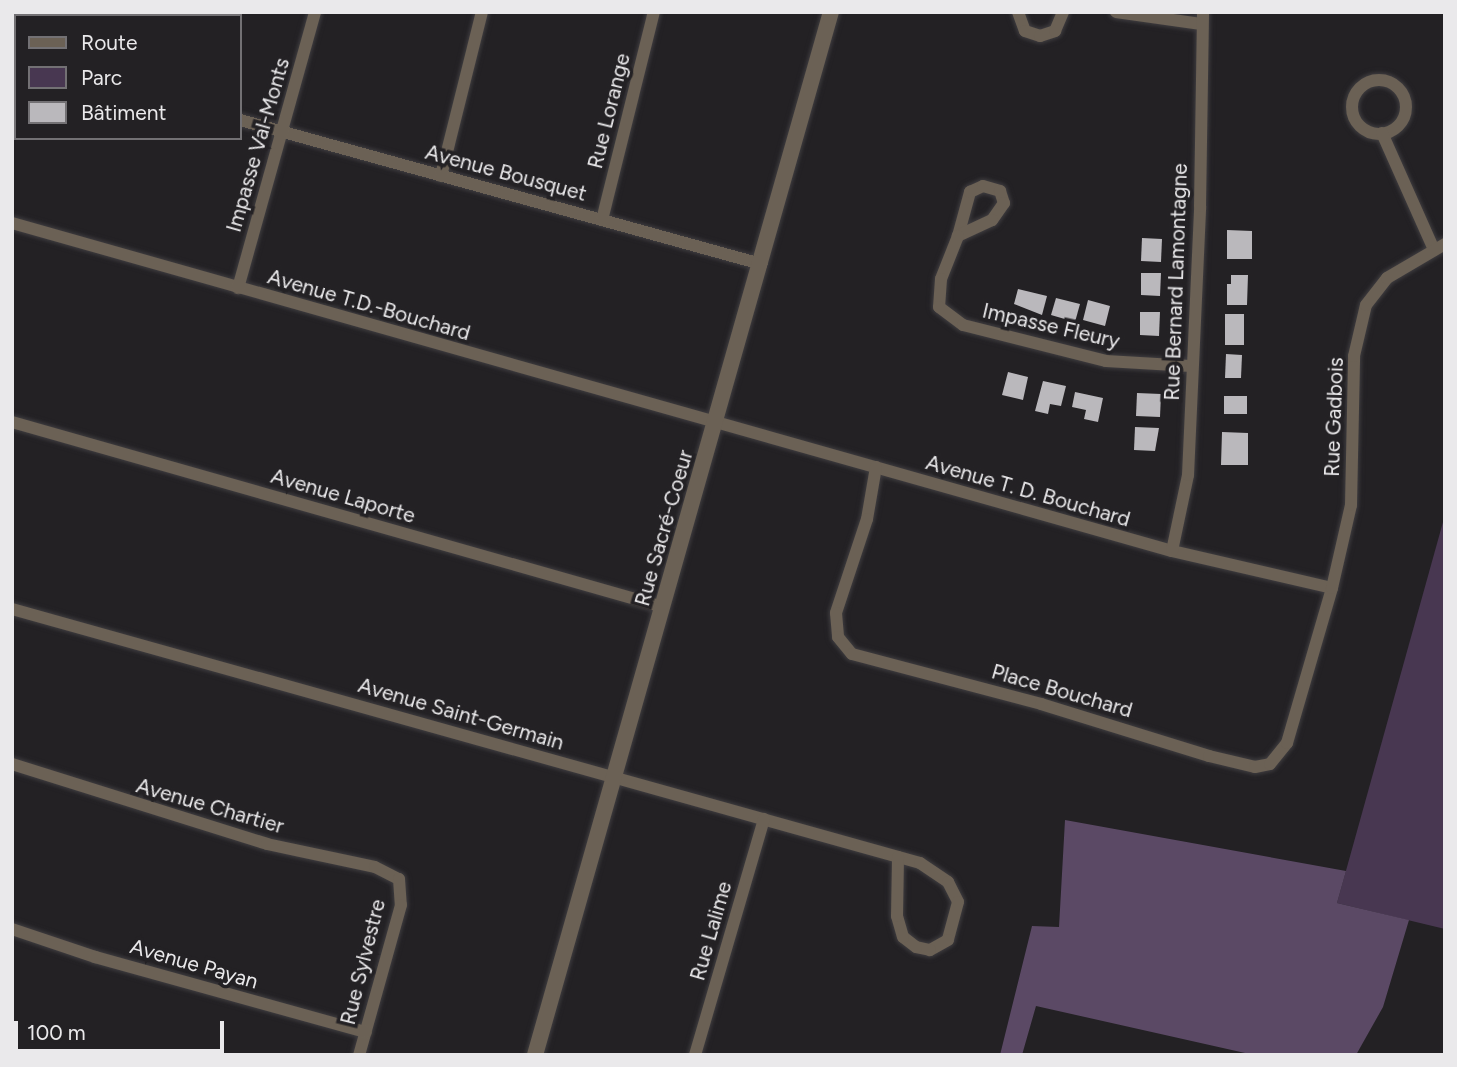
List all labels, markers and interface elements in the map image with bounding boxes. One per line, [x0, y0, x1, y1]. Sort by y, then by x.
legend [14, 14, 242, 140]
text: Route [81, 30, 137, 55]
street label: Rue Lorange [583, 51, 635, 171]
street label: Impasse Val-Monts [221, 55, 295, 235]
text: Parc [81, 65, 122, 90]
text: Bâtiment [81, 100, 166, 125]
street label: Avenue Bousquet [423, 139, 589, 207]
street label: Rue Bernard Lamontagne [1159, 163, 1193, 401]
street label: Avenue T.D.-Bouchard [265, 264, 473, 346]
street label: Impasse Fleury [980, 298, 1122, 354]
street label: Rue Gadbois [1319, 357, 1349, 477]
street label: Rue Sacré-Coeur [630, 447, 698, 609]
street label: Avenue T. D. Bouchard [923, 450, 1133, 532]
street label: Avenue Laporte [268, 463, 418, 529]
street label: Place Bouchard [989, 659, 1135, 723]
street label: Avenue Saint-Germain [355, 673, 567, 755]
street label: Avenue Chartier [133, 773, 287, 839]
street label: Rue Lalime [685, 879, 737, 983]
street label: Rue Sylvestre [335, 897, 391, 1027]
street label: Avenue Payan [127, 934, 261, 994]
scale bar [18, 1007, 228, 1052]
text: 100 m [27, 1020, 86, 1045]

